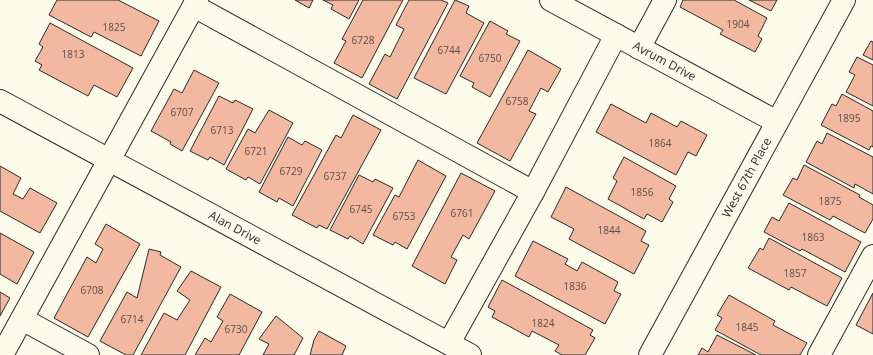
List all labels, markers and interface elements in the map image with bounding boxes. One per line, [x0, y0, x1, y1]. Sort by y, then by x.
house number: 1904 [727, 17, 750, 31]
house number: 1825 [103, 20, 126, 34]
house number: 6728 [352, 33, 375, 47]
street label: Avrum Drive [630, 37, 700, 85]
house number: 6744 [438, 43, 461, 57]
house number: 1813 [62, 47, 85, 61]
house number: 6750 [479, 51, 502, 65]
house number: 6758 [506, 94, 529, 108]
house number: 6707 [171, 105, 194, 119]
house number: 1895 [838, 111, 861, 125]
house number: 6713 [211, 123, 234, 137]
street label: West 67th Place [718, 134, 775, 221]
house number: 1864 [649, 136, 672, 150]
house number: 6721 [245, 144, 267, 158]
house number: 6729 [280, 164, 303, 178]
house number: 6737 [324, 169, 347, 183]
house number: 1856 [631, 185, 654, 199]
house number: 1875 [819, 194, 842, 208]
house number: 6745 [350, 202, 373, 216]
street label: Alan Drive [206, 206, 265, 249]
house number: 6761 [451, 206, 473, 220]
house number: 6753 [393, 209, 416, 223]
house number: 1844 [598, 223, 621, 237]
house number: 1863 [802, 230, 825, 244]
house number: 1857 [784, 266, 807, 280]
house number: 1836 [564, 279, 587, 293]
house number: 6708 [81, 283, 104, 297]
house number: 6714 [121, 312, 144, 326]
house number: 1824 [532, 316, 555, 330]
house number: 1845 [736, 320, 759, 334]
house number: 6730 [225, 322, 248, 336]

